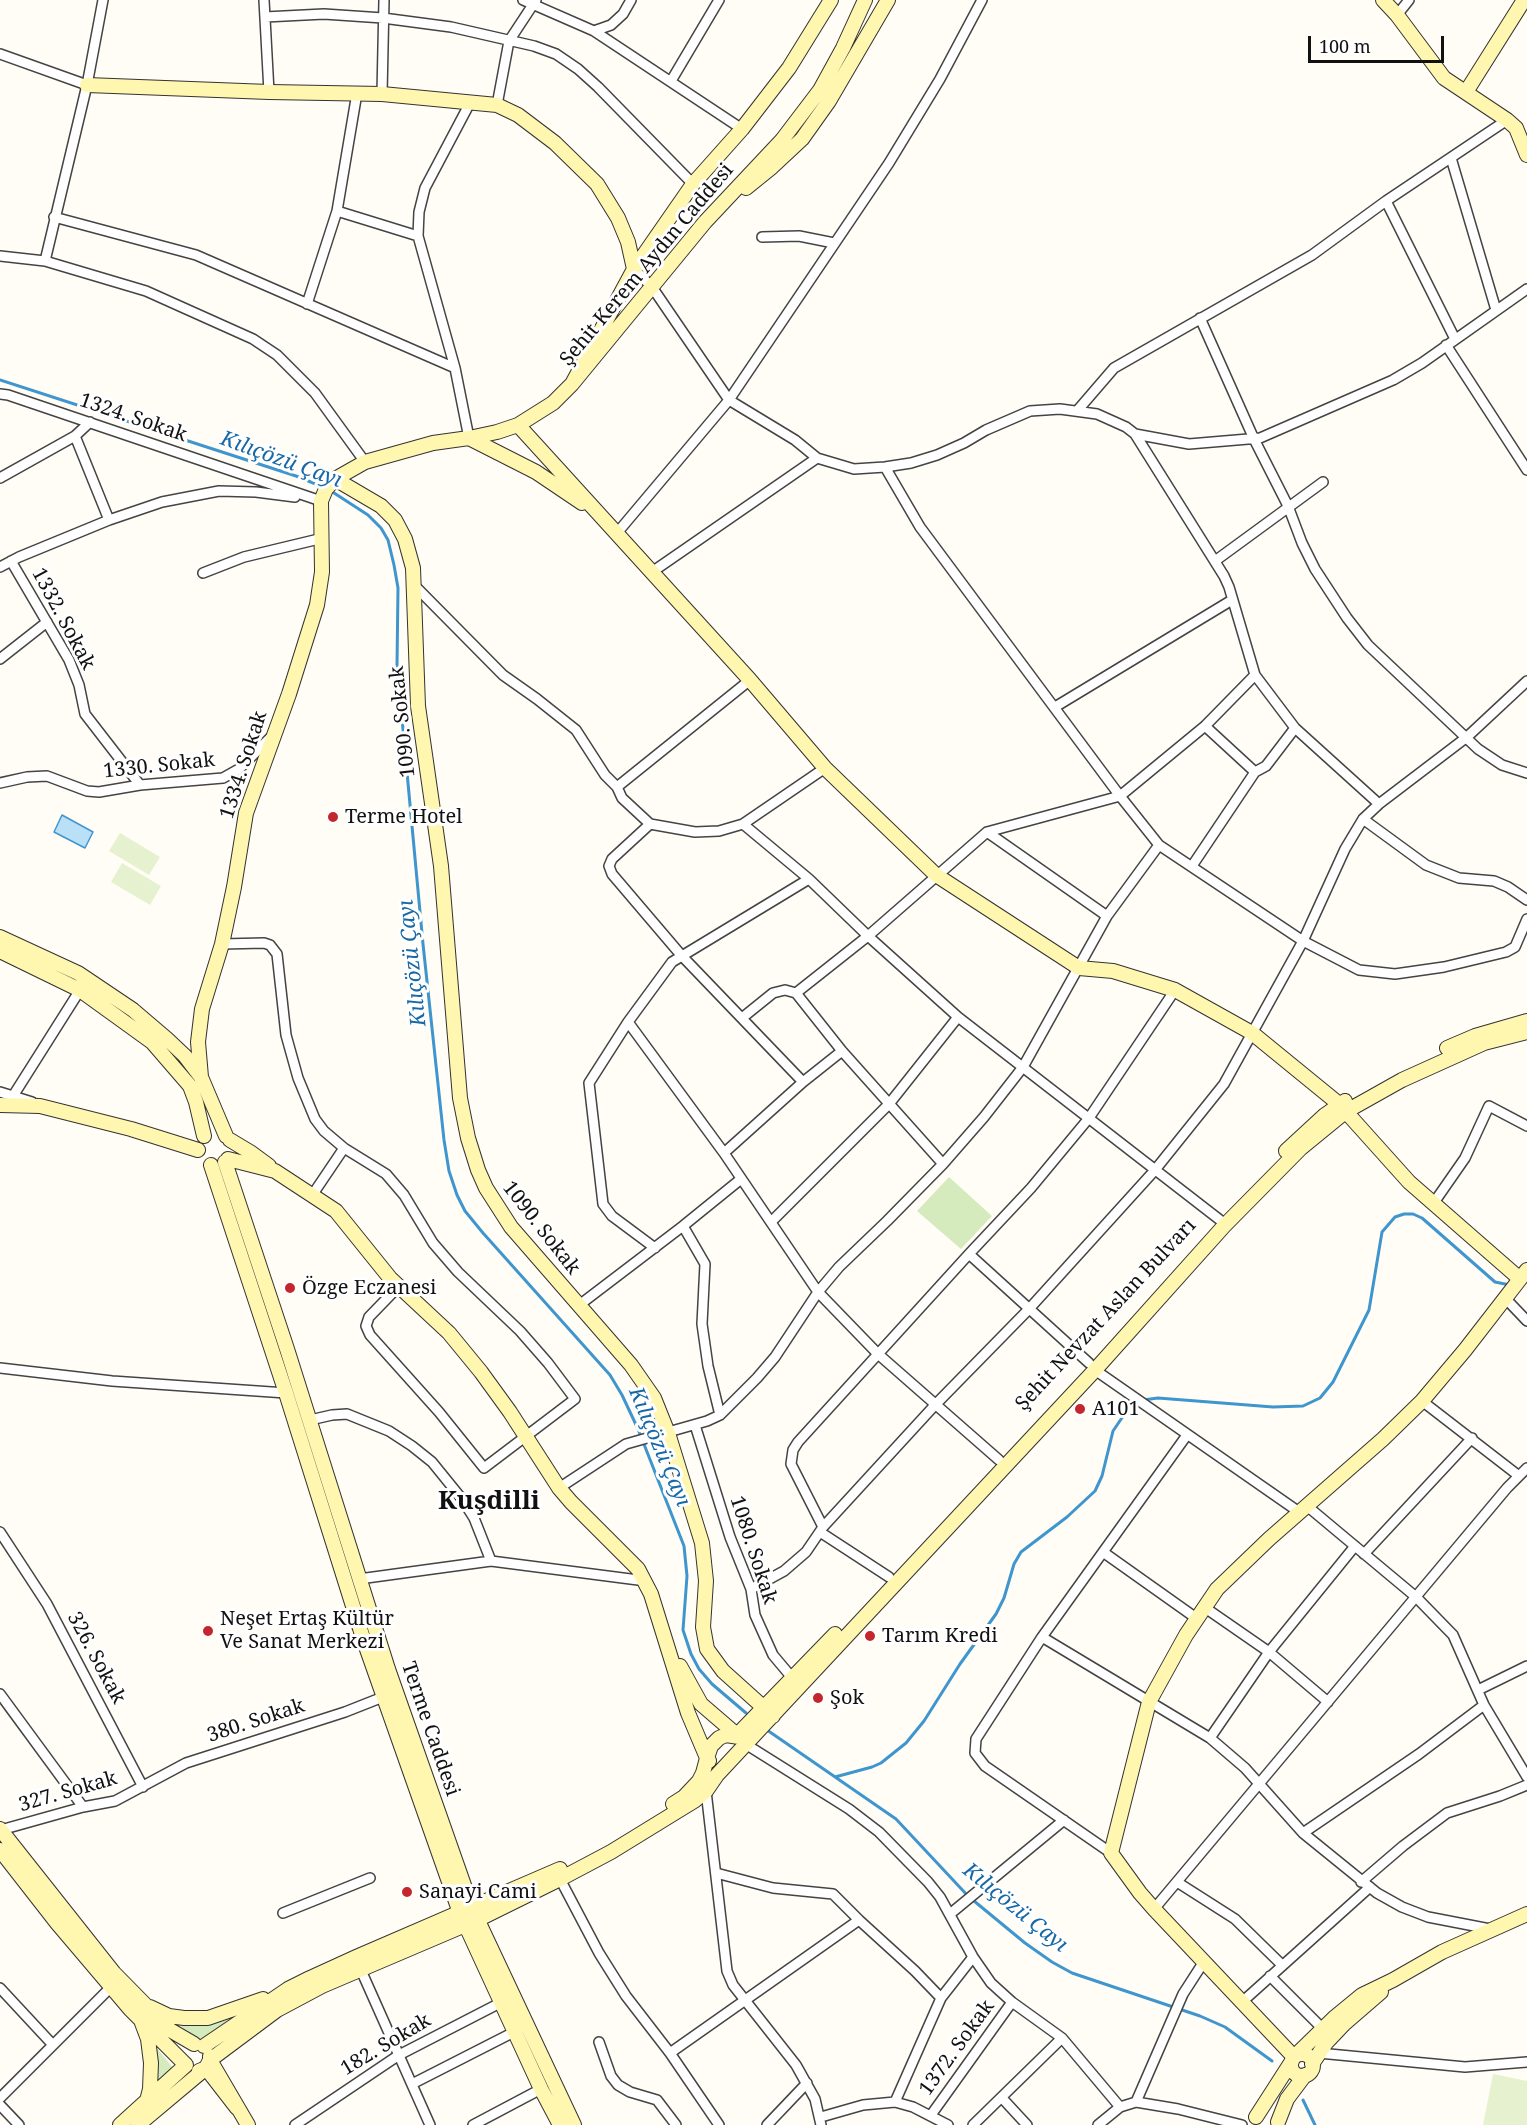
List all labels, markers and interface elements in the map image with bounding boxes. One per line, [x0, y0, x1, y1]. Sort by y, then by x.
scale bar [1311, 24, 1448, 62]
text: 100 m [1319, 34, 1371, 58]
street label: Şehit Kerem Aydın Caddesi [555, 159, 739, 371]
street label: 1324. Sokak [76, 388, 190, 448]
water label: Kılıçözü Çayı [217, 426, 345, 494]
street label: 1332. Sokak [26, 564, 100, 674]
street label: 1090. Sokak [385, 665, 421, 779]
street label: 1334. Sokak [215, 708, 273, 822]
street label: 1330. Sokak [102, 748, 216, 784]
place label: Terme Hotel [345, 805, 463, 829]
marker: Terme Hotel [326, 810, 340, 824]
water label: Kılıçözü Çayı [394, 898, 432, 1028]
street label: 1090. Sokak [497, 1176, 585, 1280]
street label: Şehit Nevzat Aslan Bulvarı [1011, 1214, 1201, 1416]
place label: Özge Eczanesi [302, 1276, 437, 1300]
marker: Özge Eczanesi [283, 1281, 297, 1295]
water label: Kılıçözü Çayı [623, 1383, 695, 1511]
place label: A101 [1092, 1397, 1140, 1421]
marker: A101 [1073, 1402, 1087, 1416]
district label: Kuşdilli [438, 1486, 540, 1518]
street label: 1080. Sokak [724, 1493, 782, 1607]
place label: Neşet Ertaş Kültür Ve Sanat Merkezi [220, 1607, 394, 1654]
street label: 326. Sokak [62, 1608, 130, 1708]
marker: Neşet Ertaş Kültür Ve Sanat Merkezi [201, 1624, 215, 1638]
place label: Tarım Kredi [882, 1624, 998, 1648]
marker: Tarım Kredi [863, 1629, 877, 1643]
street label: Terme Caddesi [396, 1659, 464, 1799]
place label: Şok [830, 1686, 864, 1710]
marker: Şok [811, 1691, 825, 1705]
street label: 380. Sokak [204, 1694, 308, 1748]
street label: 327. Sokak [16, 1767, 120, 1817]
water label: Kılıçözü Çayı [958, 1858, 1072, 1958]
place label: Sanayi Cami [419, 1880, 537, 1904]
marker: Sanayi Cami [400, 1885, 414, 1899]
street label: 1372. Sokak [914, 1996, 1000, 2100]
street label: 182. Sokak [337, 2009, 435, 2081]

